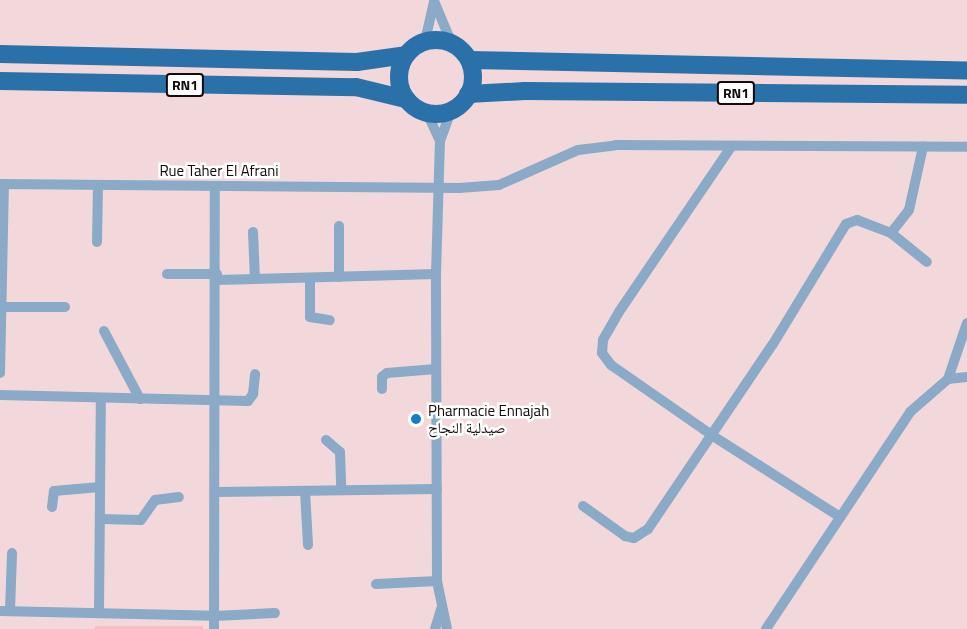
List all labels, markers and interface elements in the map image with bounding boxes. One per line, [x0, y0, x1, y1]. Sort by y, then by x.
road number: RN1 [166, 74, 204, 96]
road number: RN1 [716, 82, 756, 104]
street label: Rue Taher El Afrani [159, 162, 279, 180]
place label: Pharmacie Ennajah صيدلية النجاح [428, 401, 549, 436]
marker: Pharmacie Ennajah صيدلية النجاح [409, 412, 423, 426]

